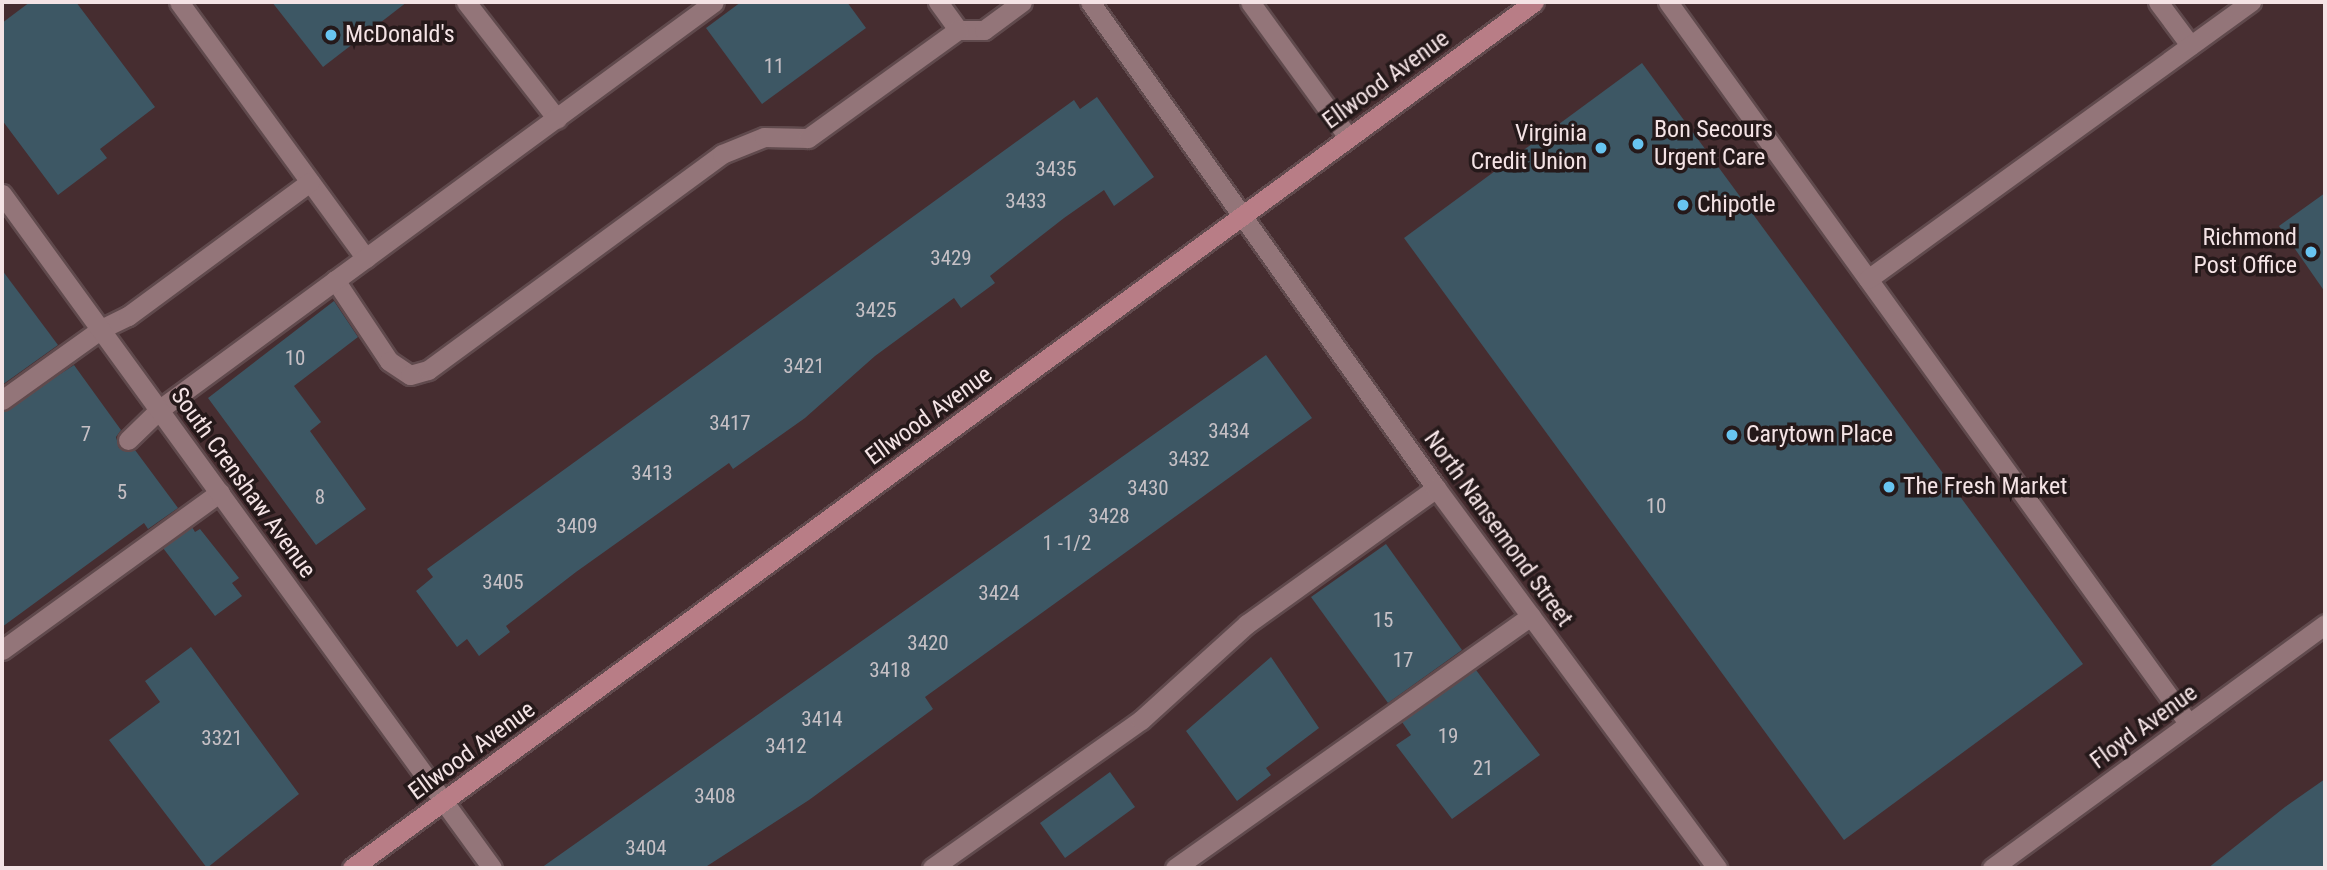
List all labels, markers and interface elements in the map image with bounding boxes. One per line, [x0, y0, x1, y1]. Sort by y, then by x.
place label: McDonald's [345, 21, 455, 49]
street label: Ellwood Avenue [1317, 25, 1455, 135]
marker: McDonald's [323, 27, 339, 43]
house number: 11 [764, 53, 784, 79]
place label: Bon Secours Urgent Care [1654, 116, 1773, 172]
place label: Virginia Credit Union [1471, 120, 1587, 176]
marker: Bon Secours Urgent Care [1628, 134, 1648, 154]
marker: Virginia Credit Union [1593, 140, 1609, 156]
house number: 3435 [1035, 156, 1077, 182]
house number: 3433 [1005, 188, 1047, 214]
place label: Chipotle [1697, 191, 1775, 219]
marker: Chipotle [1675, 197, 1691, 213]
place label: Richmond Post Office [2194, 224, 2297, 280]
marker: Richmond Post Office [2303, 244, 2319, 260]
house number: 3429 [930, 245, 972, 271]
house number: 3425 [855, 297, 897, 323]
house number: 10 [285, 345, 305, 371]
house number: 3421 [783, 353, 825, 379]
street label: Ellwood Avenue [860, 361, 998, 471]
street label: South Crenshaw Avenue [164, 382, 322, 584]
house number: 3417 [709, 410, 751, 436]
house number: 3434 [1208, 418, 1250, 444]
house number: 7 [81, 421, 91, 447]
place label: Carytown Place [1746, 421, 1893, 449]
street label: North Nansemond Street [1417, 426, 1579, 632]
marker: Carytown Place [1724, 427, 1740, 443]
house number: 3432 [1168, 446, 1210, 472]
house number: 3413 [631, 460, 673, 486]
place label: The Fresh Market [1903, 473, 2067, 501]
house number: 3430 [1127, 475, 1169, 501]
house number: 5 [117, 479, 127, 505]
marker: The Fresh Market [1881, 479, 1897, 495]
house number: 8 [315, 484, 325, 510]
house number: 10 [1646, 493, 1666, 519]
house number: 3428 [1088, 503, 1130, 529]
house number: 3409 [556, 513, 598, 539]
house number: 1 -1/2 [1043, 530, 1091, 556]
house number: 3405 [482, 569, 524, 595]
house number: 3424 [978, 580, 1020, 606]
house number: 15 [1373, 607, 1393, 633]
house number: 3420 [907, 630, 949, 656]
house number: 17 [1393, 647, 1413, 673]
house number: 3418 [869, 657, 911, 683]
street label: Floyd Avenue [2085, 679, 2203, 775]
street label: Ellwood Avenue [403, 696, 541, 806]
house number: 3414 [801, 706, 843, 732]
house number: 19 [1438, 723, 1458, 749]
house number: 3321 [201, 725, 243, 751]
house number: 3412 [765, 733, 807, 759]
house number: 21 [1473, 755, 1493, 781]
house number: 3408 [694, 783, 736, 809]
house number: 3404 [625, 835, 667, 861]

